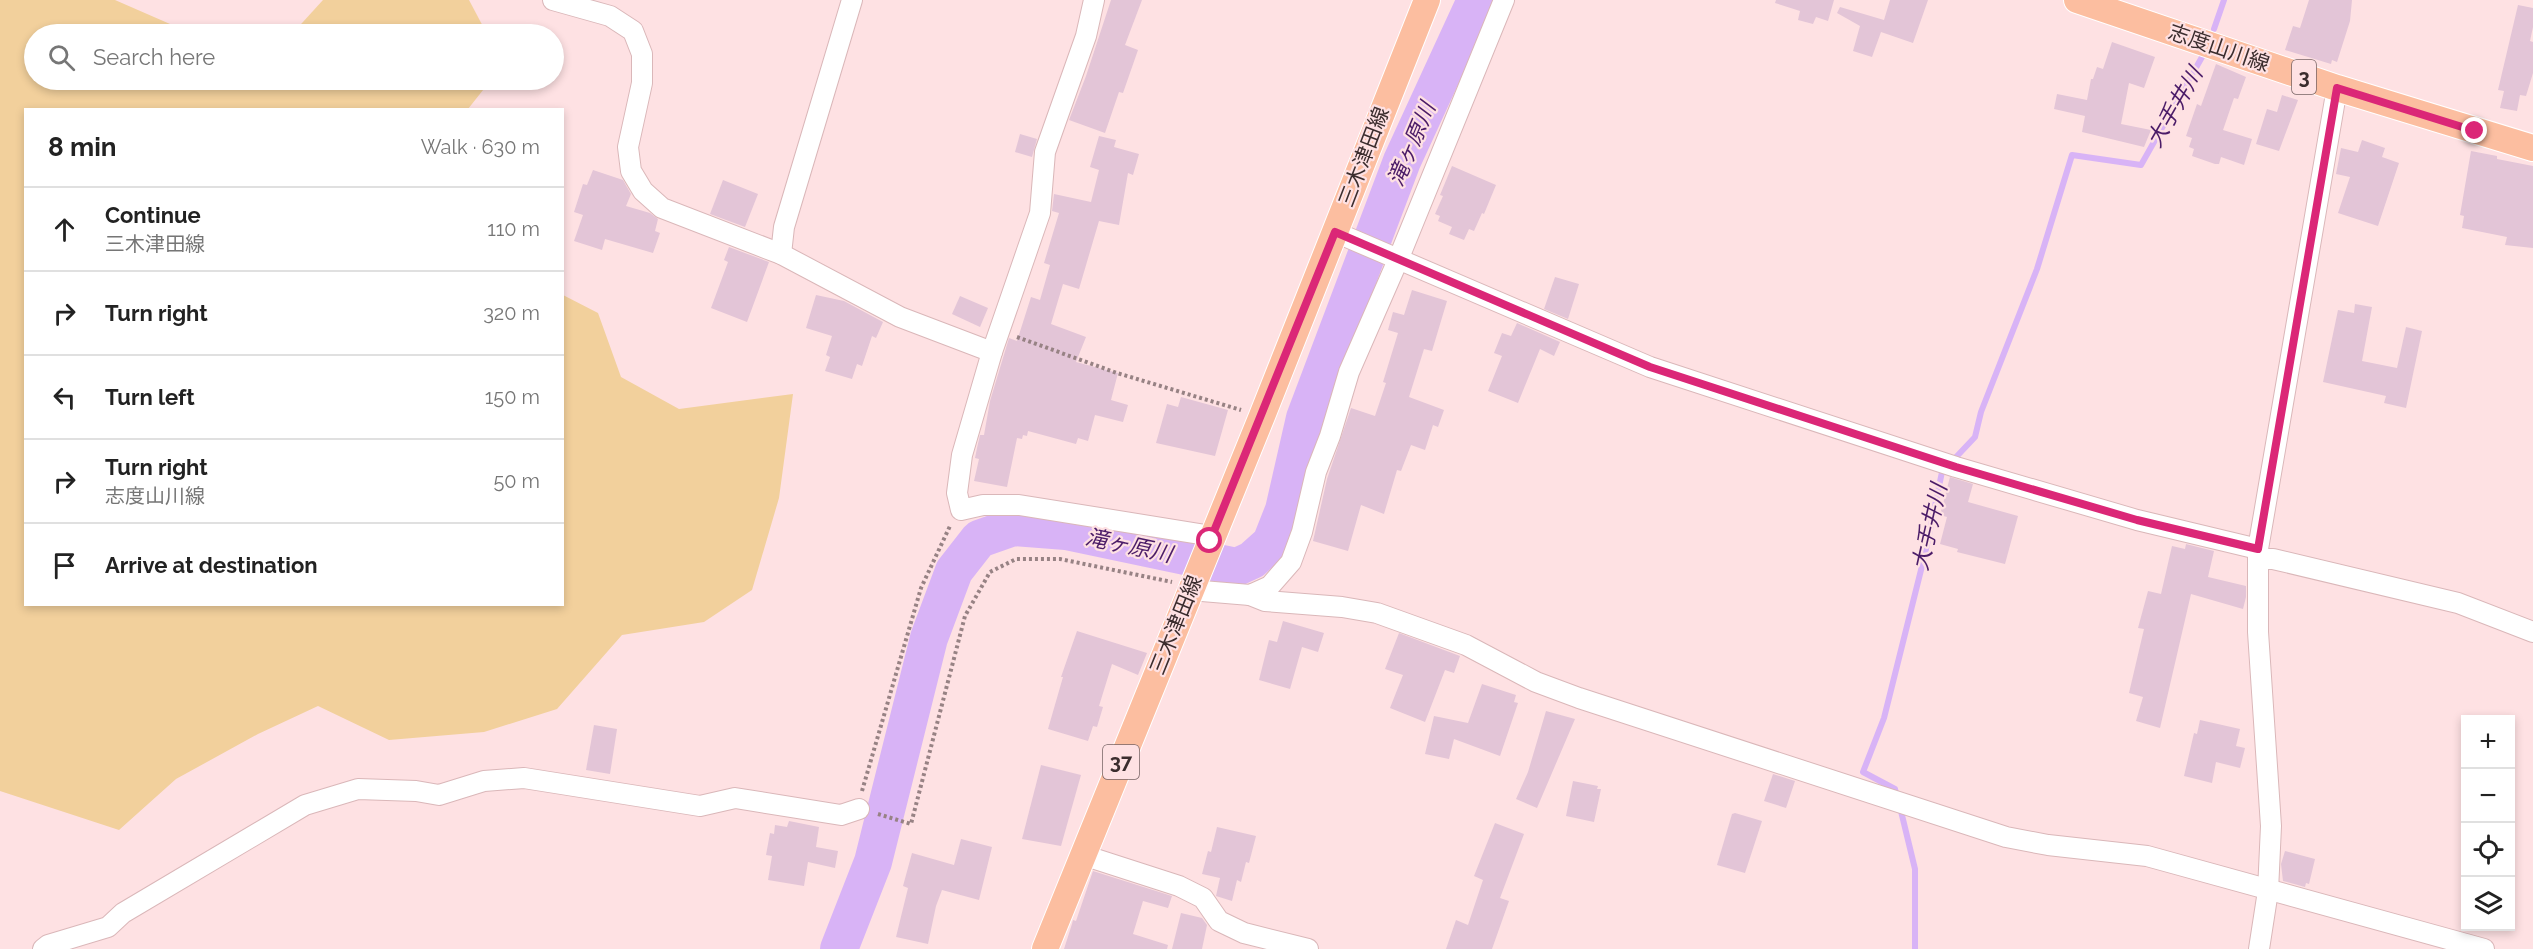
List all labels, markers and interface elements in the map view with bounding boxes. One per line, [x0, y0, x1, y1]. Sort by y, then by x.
street label: 志度山川線 [2165, 19, 2273, 76]
search box [24, 24, 564, 90]
icon: search [45, 41, 78, 74]
text: Search here [93, 44, 215, 70]
road number: 3 [2292, 60, 2316, 94]
water label: 大手井川 [2141, 61, 2208, 152]
water label: 滝ヶ原川 [1382, 97, 1441, 190]
street label: 三木津田線 [1333, 103, 1394, 210]
route end [2461, 117, 2487, 143]
text: 8 min [48, 132, 116, 162]
text: Walk · 630 m [421, 135, 540, 159]
text: Continue [105, 202, 201, 228]
icon: ahead [48, 213, 81, 246]
text: 110 m [487, 217, 540, 241]
text: 三木津田線 [105, 232, 205, 256]
icon: right [48, 297, 81, 330]
text: Turn right [105, 300, 208, 326]
text: 320 m [483, 301, 540, 325]
icon: left [48, 381, 81, 414]
text: Turn left [105, 384, 195, 410]
text: 150 m [485, 385, 540, 409]
text: Turn right [105, 454, 208, 480]
icon: right [48, 465, 81, 498]
text: 50 m [493, 469, 540, 493]
water label: 大手井川 [1906, 479, 1952, 573]
text: 志度山川線 [105, 484, 205, 508]
water label: 滝ヶ原川 [1083, 523, 1177, 567]
route start [1196, 527, 1222, 553]
icon: arrive [48, 549, 81, 582]
text: Arrive at destination [105, 552, 318, 578]
street label: 三木津田線 [1144, 571, 1207, 678]
map controls [2461, 715, 2515, 931]
button: + [2461, 715, 2515, 769]
road number: 37 [1103, 745, 1139, 779]
button: − [2461, 769, 2515, 823]
button: locate [2461, 823, 2515, 877]
button: layers [2461, 877, 2515, 931]

